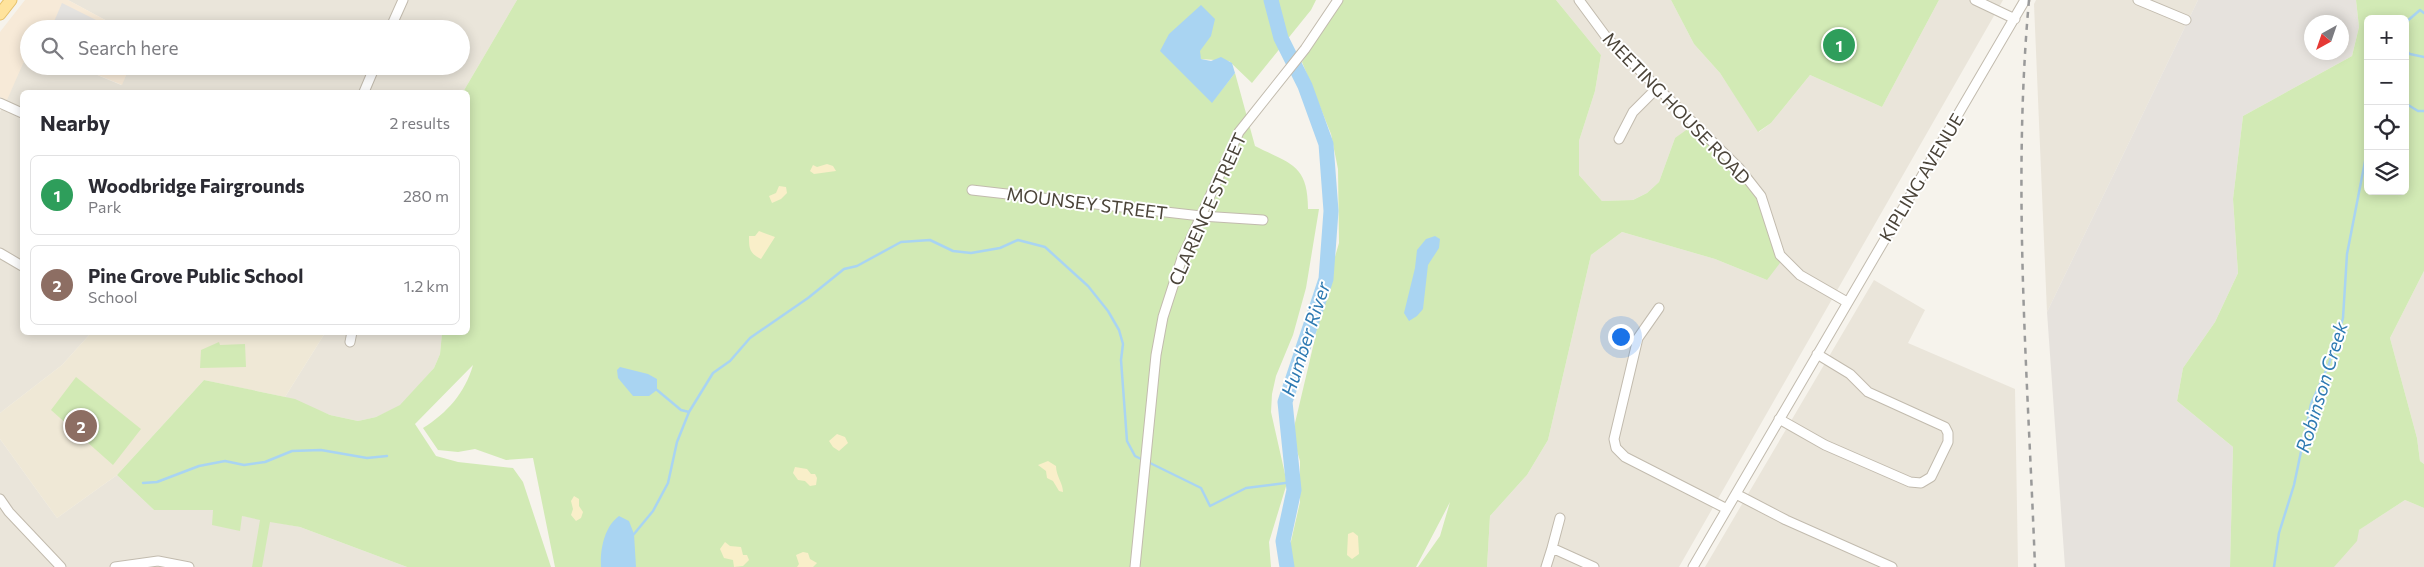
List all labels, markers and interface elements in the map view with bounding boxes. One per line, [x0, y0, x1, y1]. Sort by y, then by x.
north arrow [2304, 15, 2349, 60]
map controls [2364, 15, 2409, 195]
button: + [2364, 15, 2409, 60]
search box [20, 20, 470, 75]
pin: 1 [1823, 26, 1855, 64]
street label: MEETING HOUSE ROAD [1599, 27, 1755, 189]
icon: search [38, 34, 66, 62]
text: Search here [78, 36, 178, 59]
button: − [2364, 60, 2409, 105]
button: locate [2364, 105, 2409, 150]
street label: KIPLING AVENUE [1874, 109, 1968, 245]
text: Nearby [40, 110, 110, 135]
text: 2 results [389, 113, 450, 132]
street label: CLARENCE STREET [1163, 129, 1251, 289]
button: layers [2364, 150, 2409, 195]
text: Woodbridge Fairgrounds [88, 174, 305, 197]
street label: MOUNSEY STREET [1005, 182, 1169, 224]
text: 1 [53, 186, 61, 205]
text: 280 m [403, 186, 449, 205]
text: Park [88, 197, 121, 216]
text: Pine Grove Public School [88, 264, 303, 287]
text: 2 [52, 276, 62, 295]
text: 1.2 km [404, 276, 449, 295]
water label: Humber River [1276, 278, 1335, 399]
text: School [88, 287, 138, 306]
water label: Robinson Creek [2290, 318, 2352, 455]
your location [1608, 324, 1634, 350]
pin: 2 [65, 407, 97, 445]

